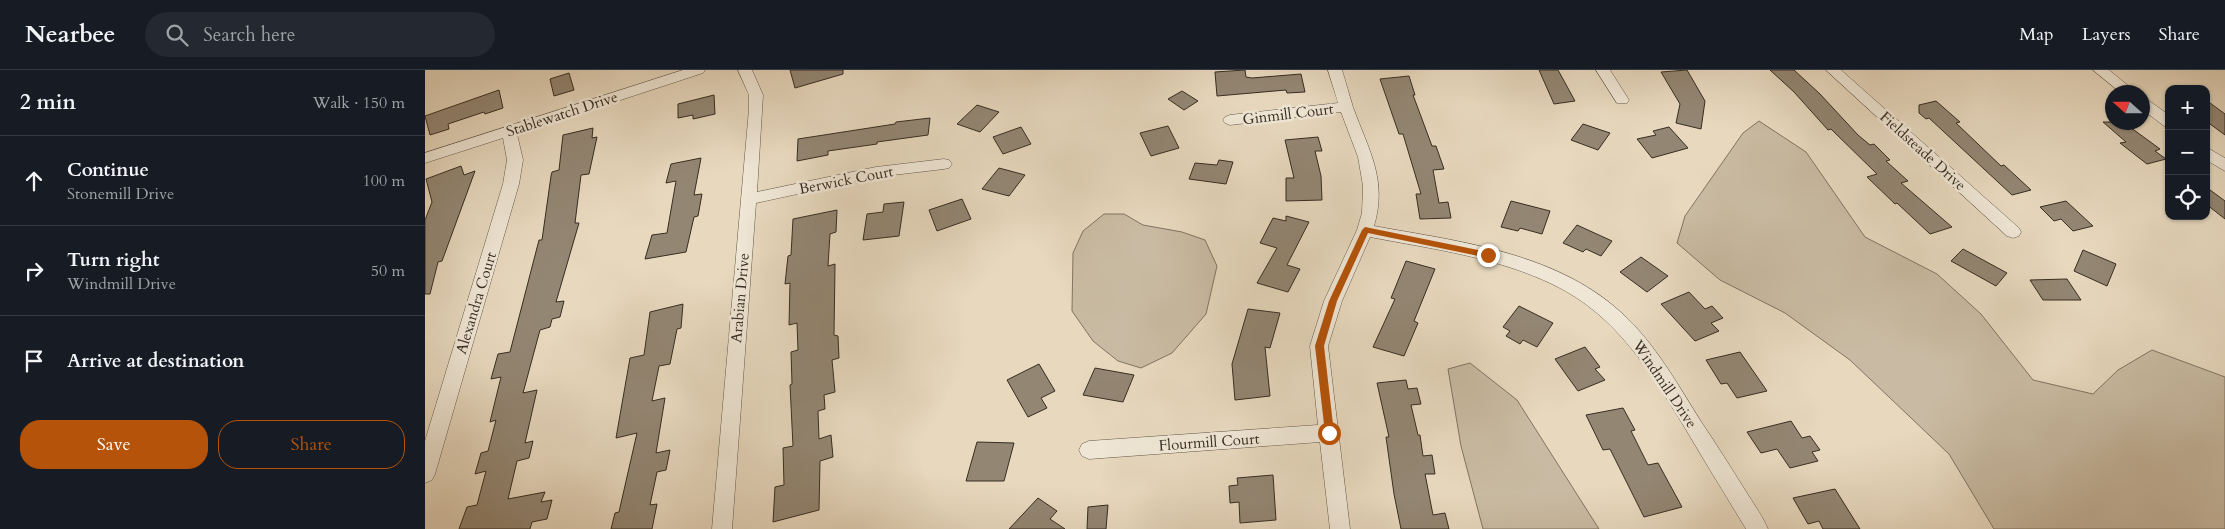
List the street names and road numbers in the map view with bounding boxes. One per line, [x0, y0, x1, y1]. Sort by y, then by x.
street label: Stablewatch Drive [504, 87, 620, 141]
street label: Ginmill Court [1242, 98, 1335, 129]
street label: Fieldsteade Drive [1876, 107, 1971, 195]
street label: Berwick Court [797, 161, 895, 199]
street label: Alexandra Court [451, 249, 501, 356]
street label: Arabian Drive [726, 252, 754, 344]
street label: Windmill Drive [1628, 335, 1702, 432]
street label: Flourmill Court [1158, 428, 1260, 455]

